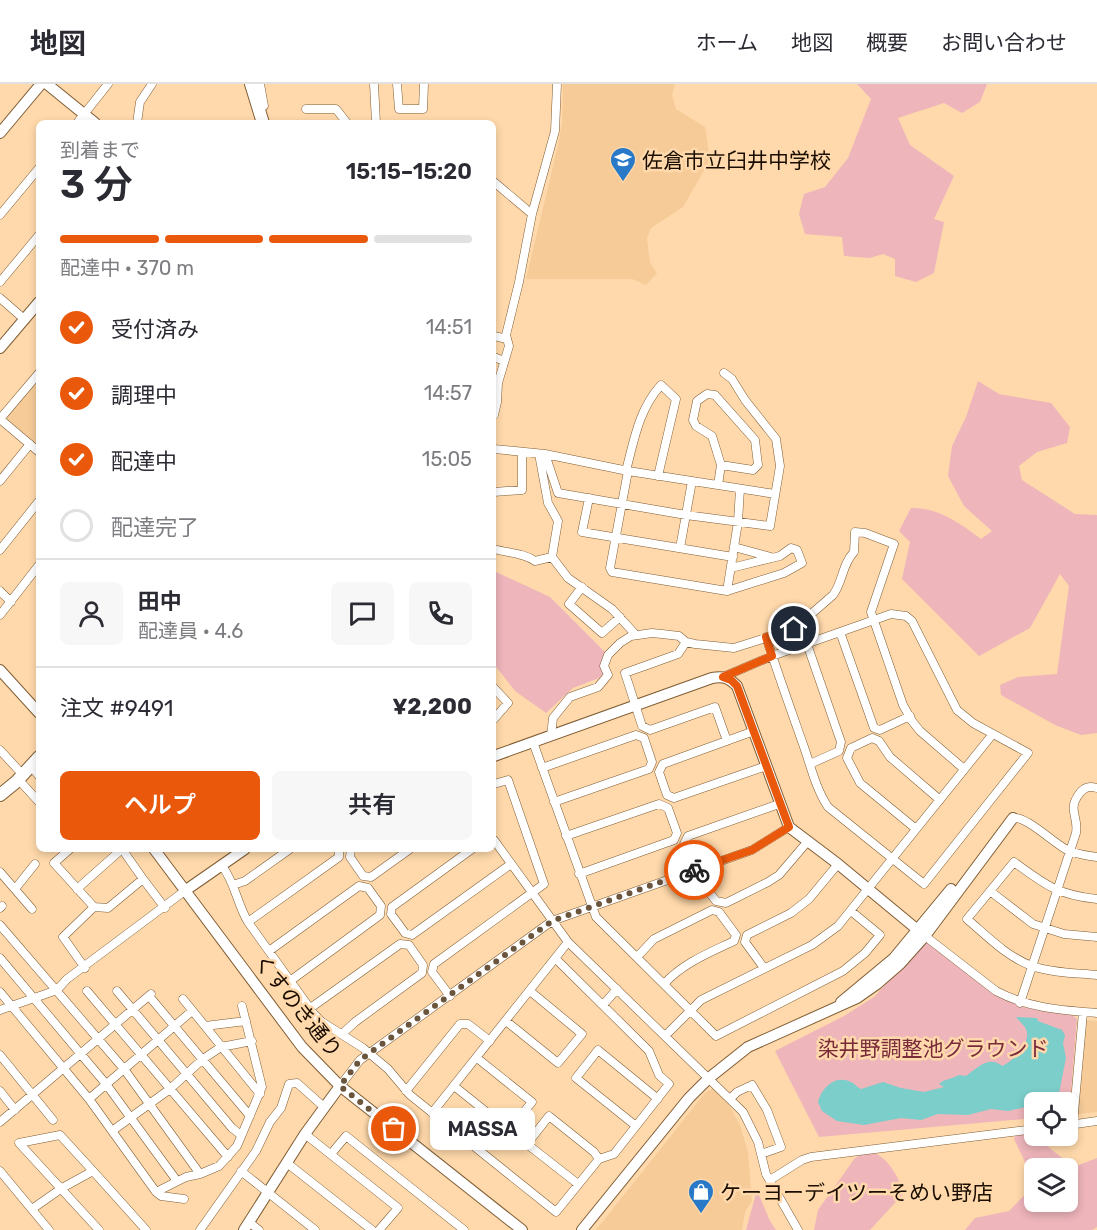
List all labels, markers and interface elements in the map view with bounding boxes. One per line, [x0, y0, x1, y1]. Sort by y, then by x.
text: 地図 [30, 27, 86, 60]
text: ホーム [696, 30, 758, 55]
text: 地図 [791, 30, 833, 55]
text: 概要 [866, 30, 908, 55]
text: お問い合わせ [941, 30, 1067, 55]
text: 到着まで [60, 138, 140, 162]
school or university icon: 佐倉市立臼井中学校 [608, 145, 638, 183]
place label: 佐倉市立臼井中学校 [642, 148, 831, 173]
text: 15:15–15:20 [346, 158, 472, 185]
text: 3 分 [60, 162, 133, 208]
text: 配達中 · 370 m [60, 256, 194, 280]
icon: check [60, 311, 93, 344]
text: 14:51 [426, 315, 472, 339]
text: 受付済み [111, 316, 199, 343]
icon: check [60, 377, 93, 410]
text: 14:57 [424, 381, 472, 405]
text: 調理中 [111, 382, 177, 409]
icon: check [60, 443, 93, 476]
text: 15:05 [422, 447, 472, 471]
text: 配達中 [111, 448, 177, 475]
text: 配達完了 [111, 514, 199, 541]
button: person [60, 582, 123, 645]
button: chat [331, 582, 394, 645]
button: phone [409, 582, 472, 645]
text: 田中 [138, 588, 182, 615]
pin [768, 603, 819, 654]
icon: home [777, 612, 810, 645]
text: 配達員 · 4.6 [138, 619, 243, 643]
text: ¥2,200 [392, 693, 472, 720]
text: 注文 #9491 [60, 695, 173, 722]
button: ヘルプ [60, 771, 260, 840]
button: 共有 [272, 771, 472, 840]
courier [664, 840, 724, 900]
icon: bike [678, 854, 711, 887]
street label: くすのき通り [249, 949, 347, 1063]
park label: 染井野調整池グラウンド [818, 1036, 1049, 1061]
map controls [1024, 1092, 1078, 1212]
button: locate [1024, 1092, 1078, 1146]
pin [368, 1103, 419, 1154]
callout: MASSA [430, 1108, 535, 1150]
icon: bag [377, 1112, 410, 1145]
text: MASSA [447, 1117, 518, 1141]
button: layers [1024, 1158, 1078, 1212]
shop icon: ケーヨーデイツーそめい野店 [686, 1177, 716, 1215]
place label: ケーヨーデイツーそめい野店 [720, 1180, 993, 1205]

